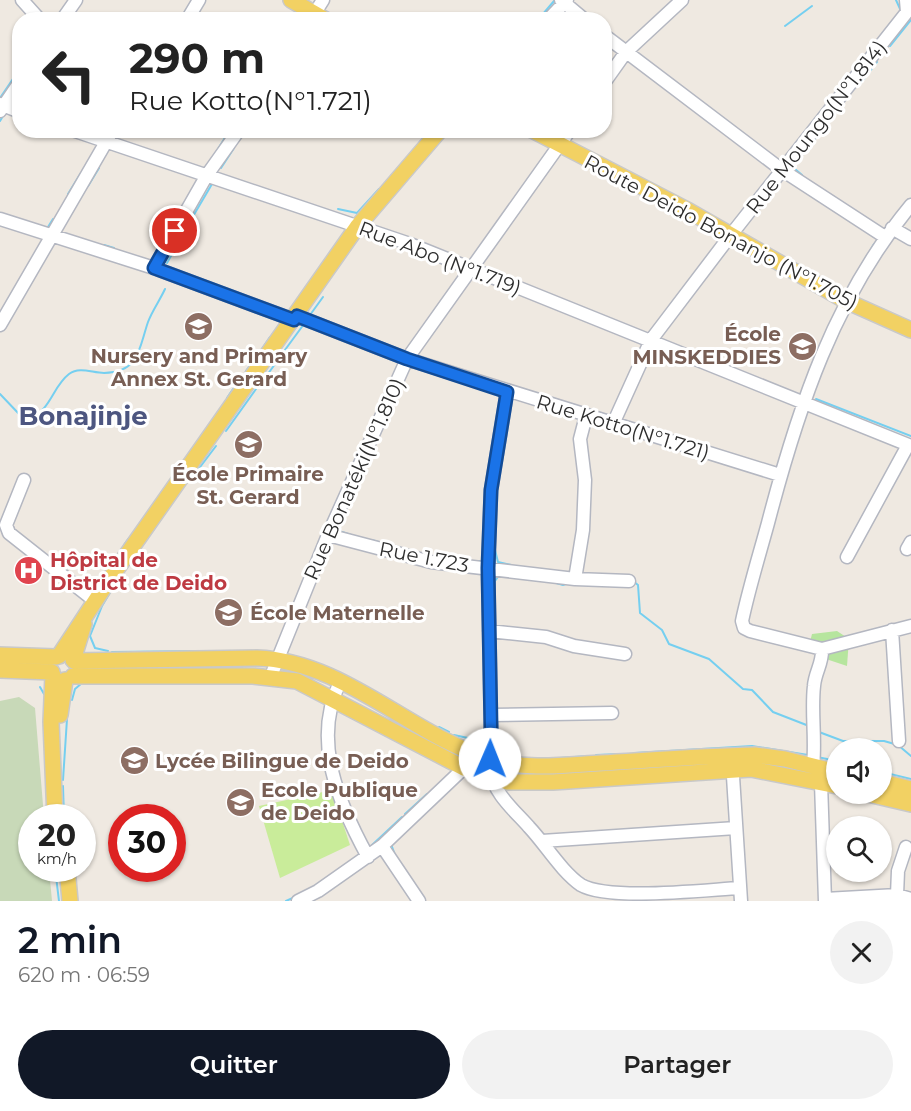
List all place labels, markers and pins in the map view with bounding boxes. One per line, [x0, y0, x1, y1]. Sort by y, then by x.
pin [149, 205, 200, 256]
school or university icon: Nursery and Primary Annex St. Gerard [183, 310, 215, 342]
place label: École MINSKEDDIES [632, 322, 781, 369]
school or university icon: École MINSKEDDIES [786, 330, 818, 362]
place label: Nursery and Primary Annex St. Gerard [91, 344, 308, 391]
school or university icon: École Primaire St. Gerard [232, 428, 264, 460]
place label: École Primaire St. Gerard [172, 462, 324, 509]
place label: Hôpital de District de Deido [50, 548, 227, 595]
hospital icon: Hôpital de District de Deido [13, 555, 45, 587]
school or university icon: École Maternelle [213, 597, 245, 629]
place label: École Maternelle [250, 601, 425, 625]
school or university icon: Lycée Bilingue de Deido [118, 745, 150, 777]
place label: Lycée Bilingue de Deido [155, 749, 409, 773]
place label: Ecole Publique de Deido [261, 778, 418, 825]
school or university icon: Ecole Publique de Deido [224, 786, 256, 818]

